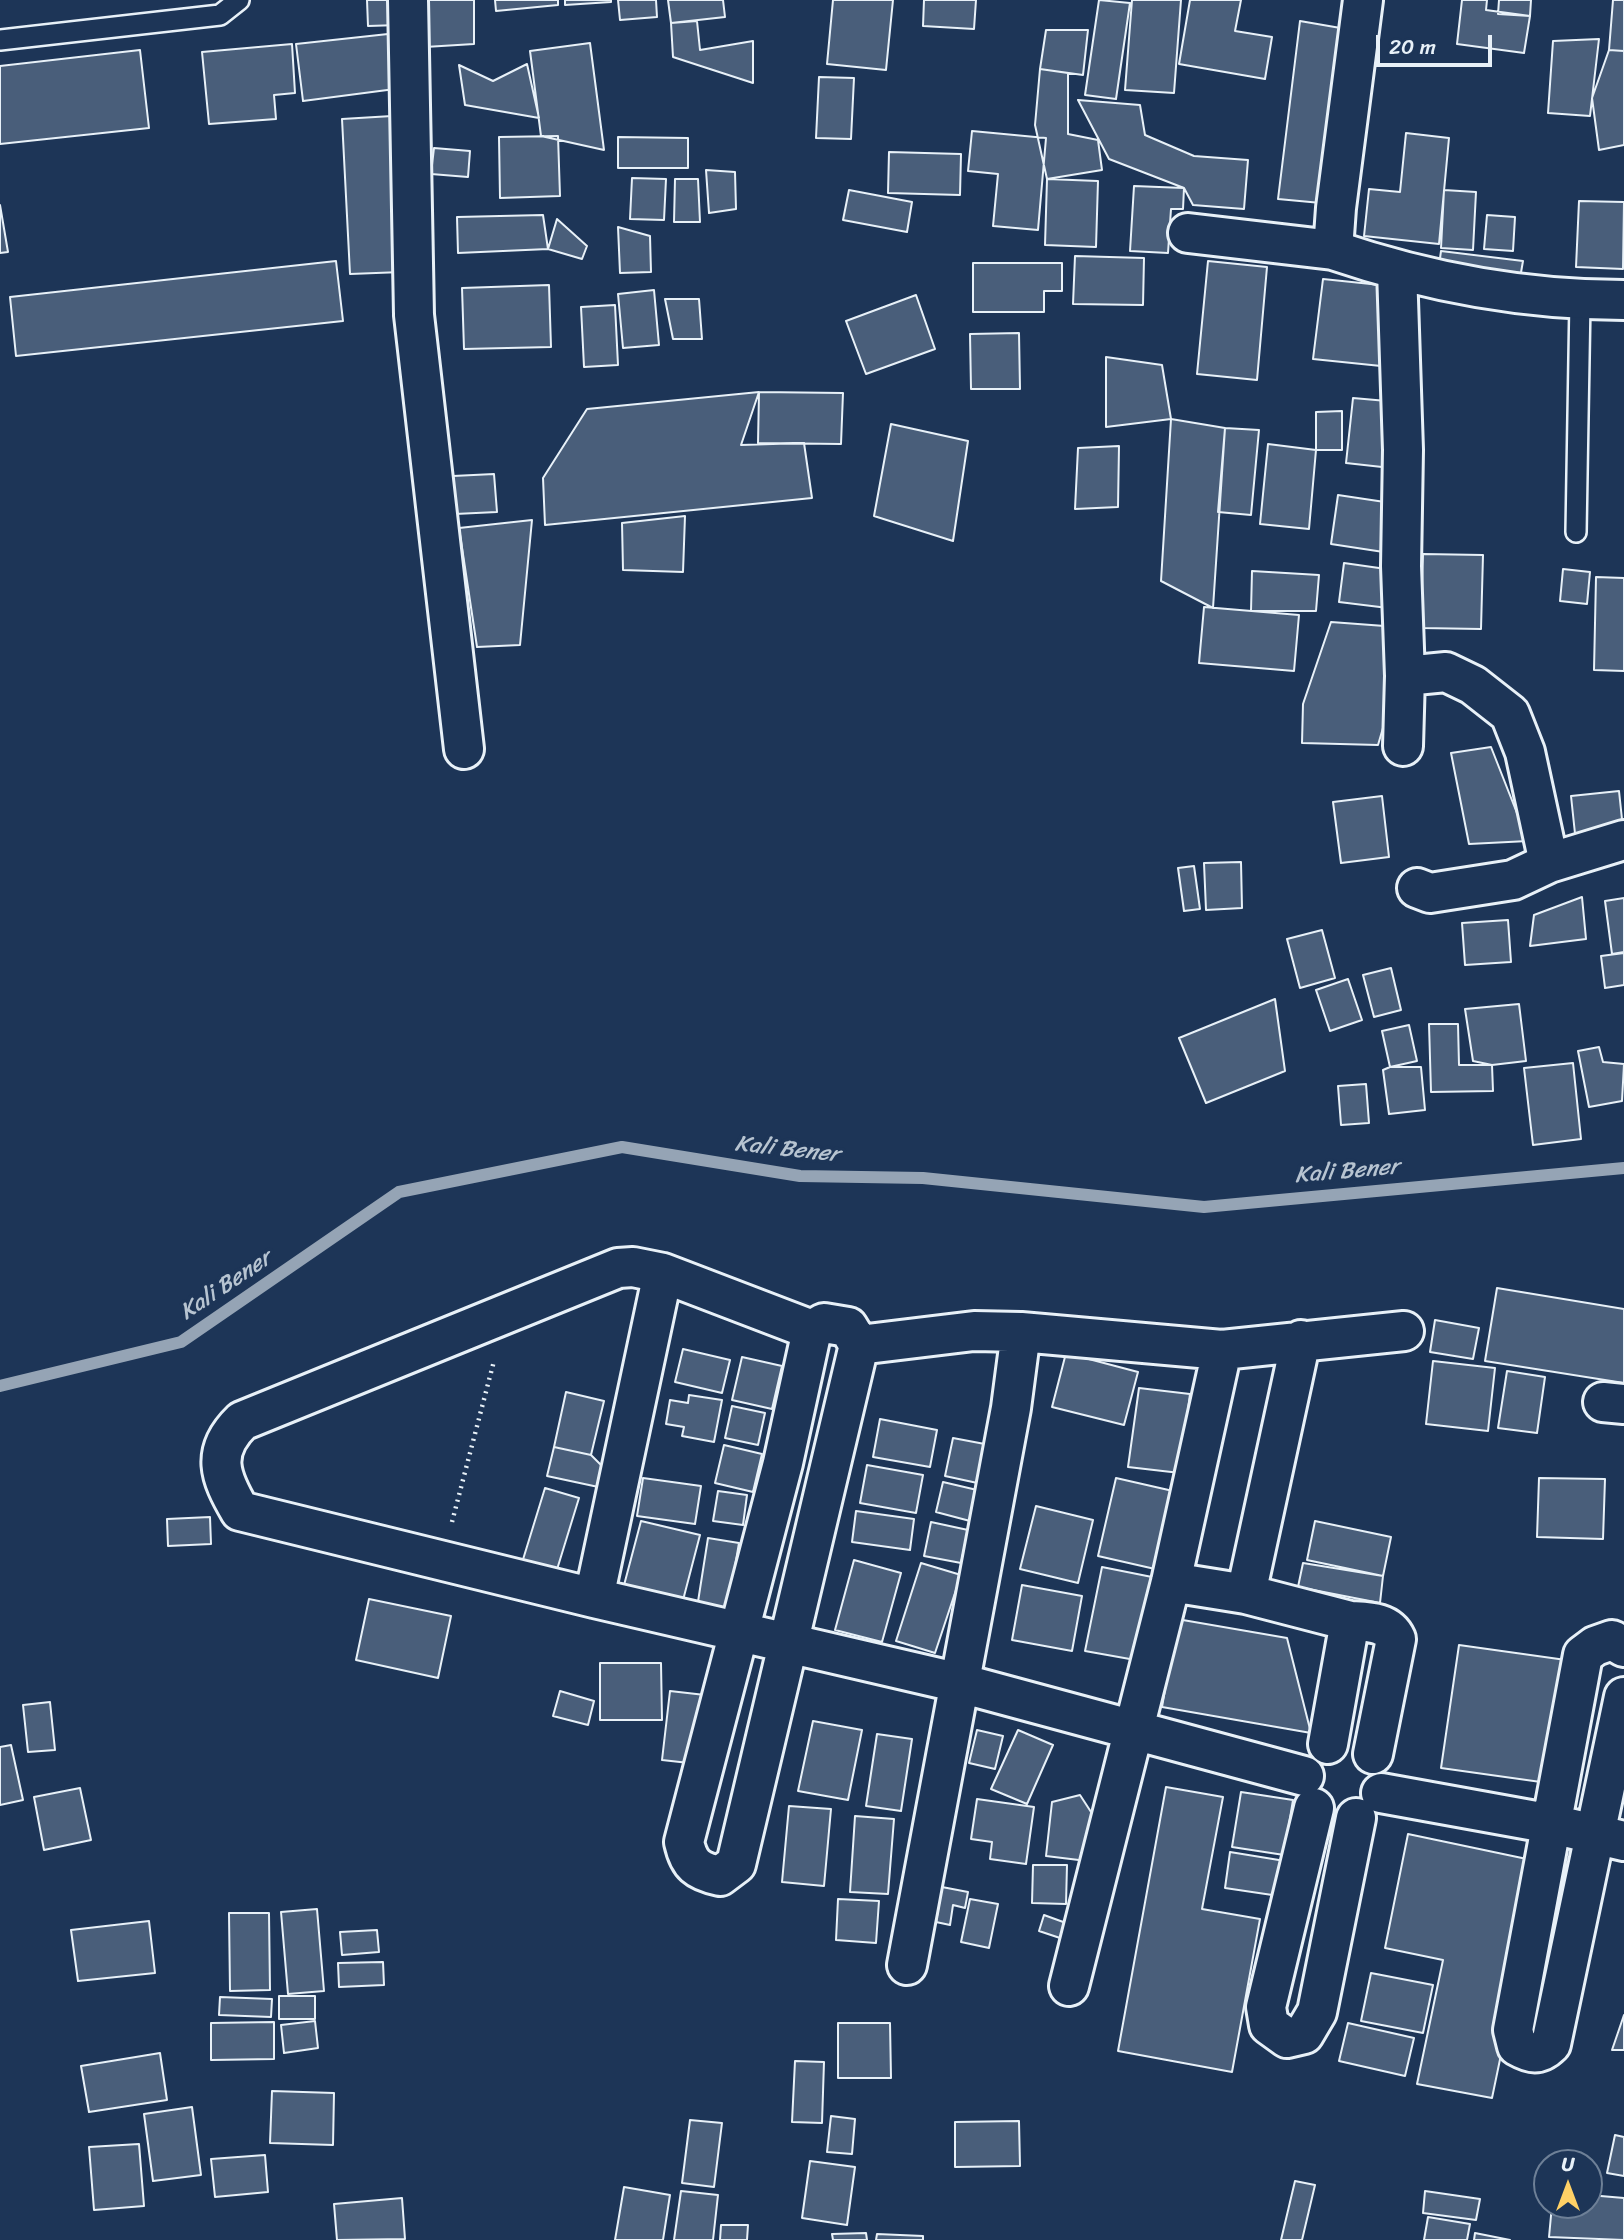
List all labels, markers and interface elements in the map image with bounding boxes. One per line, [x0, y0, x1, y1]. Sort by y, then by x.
scale bar [1379, 21, 1494, 65]
text: 20 m [1389, 28, 1436, 66]
water label: Kali Bener [734, 1131, 840, 1169]
water label: Kali Bener [1294, 1154, 1400, 1190]
water label: Kali Bener [175, 1245, 277, 1327]
text: U [1562, 2148, 1574, 2181]
north arrow [1533, 2149, 1603, 2219]

